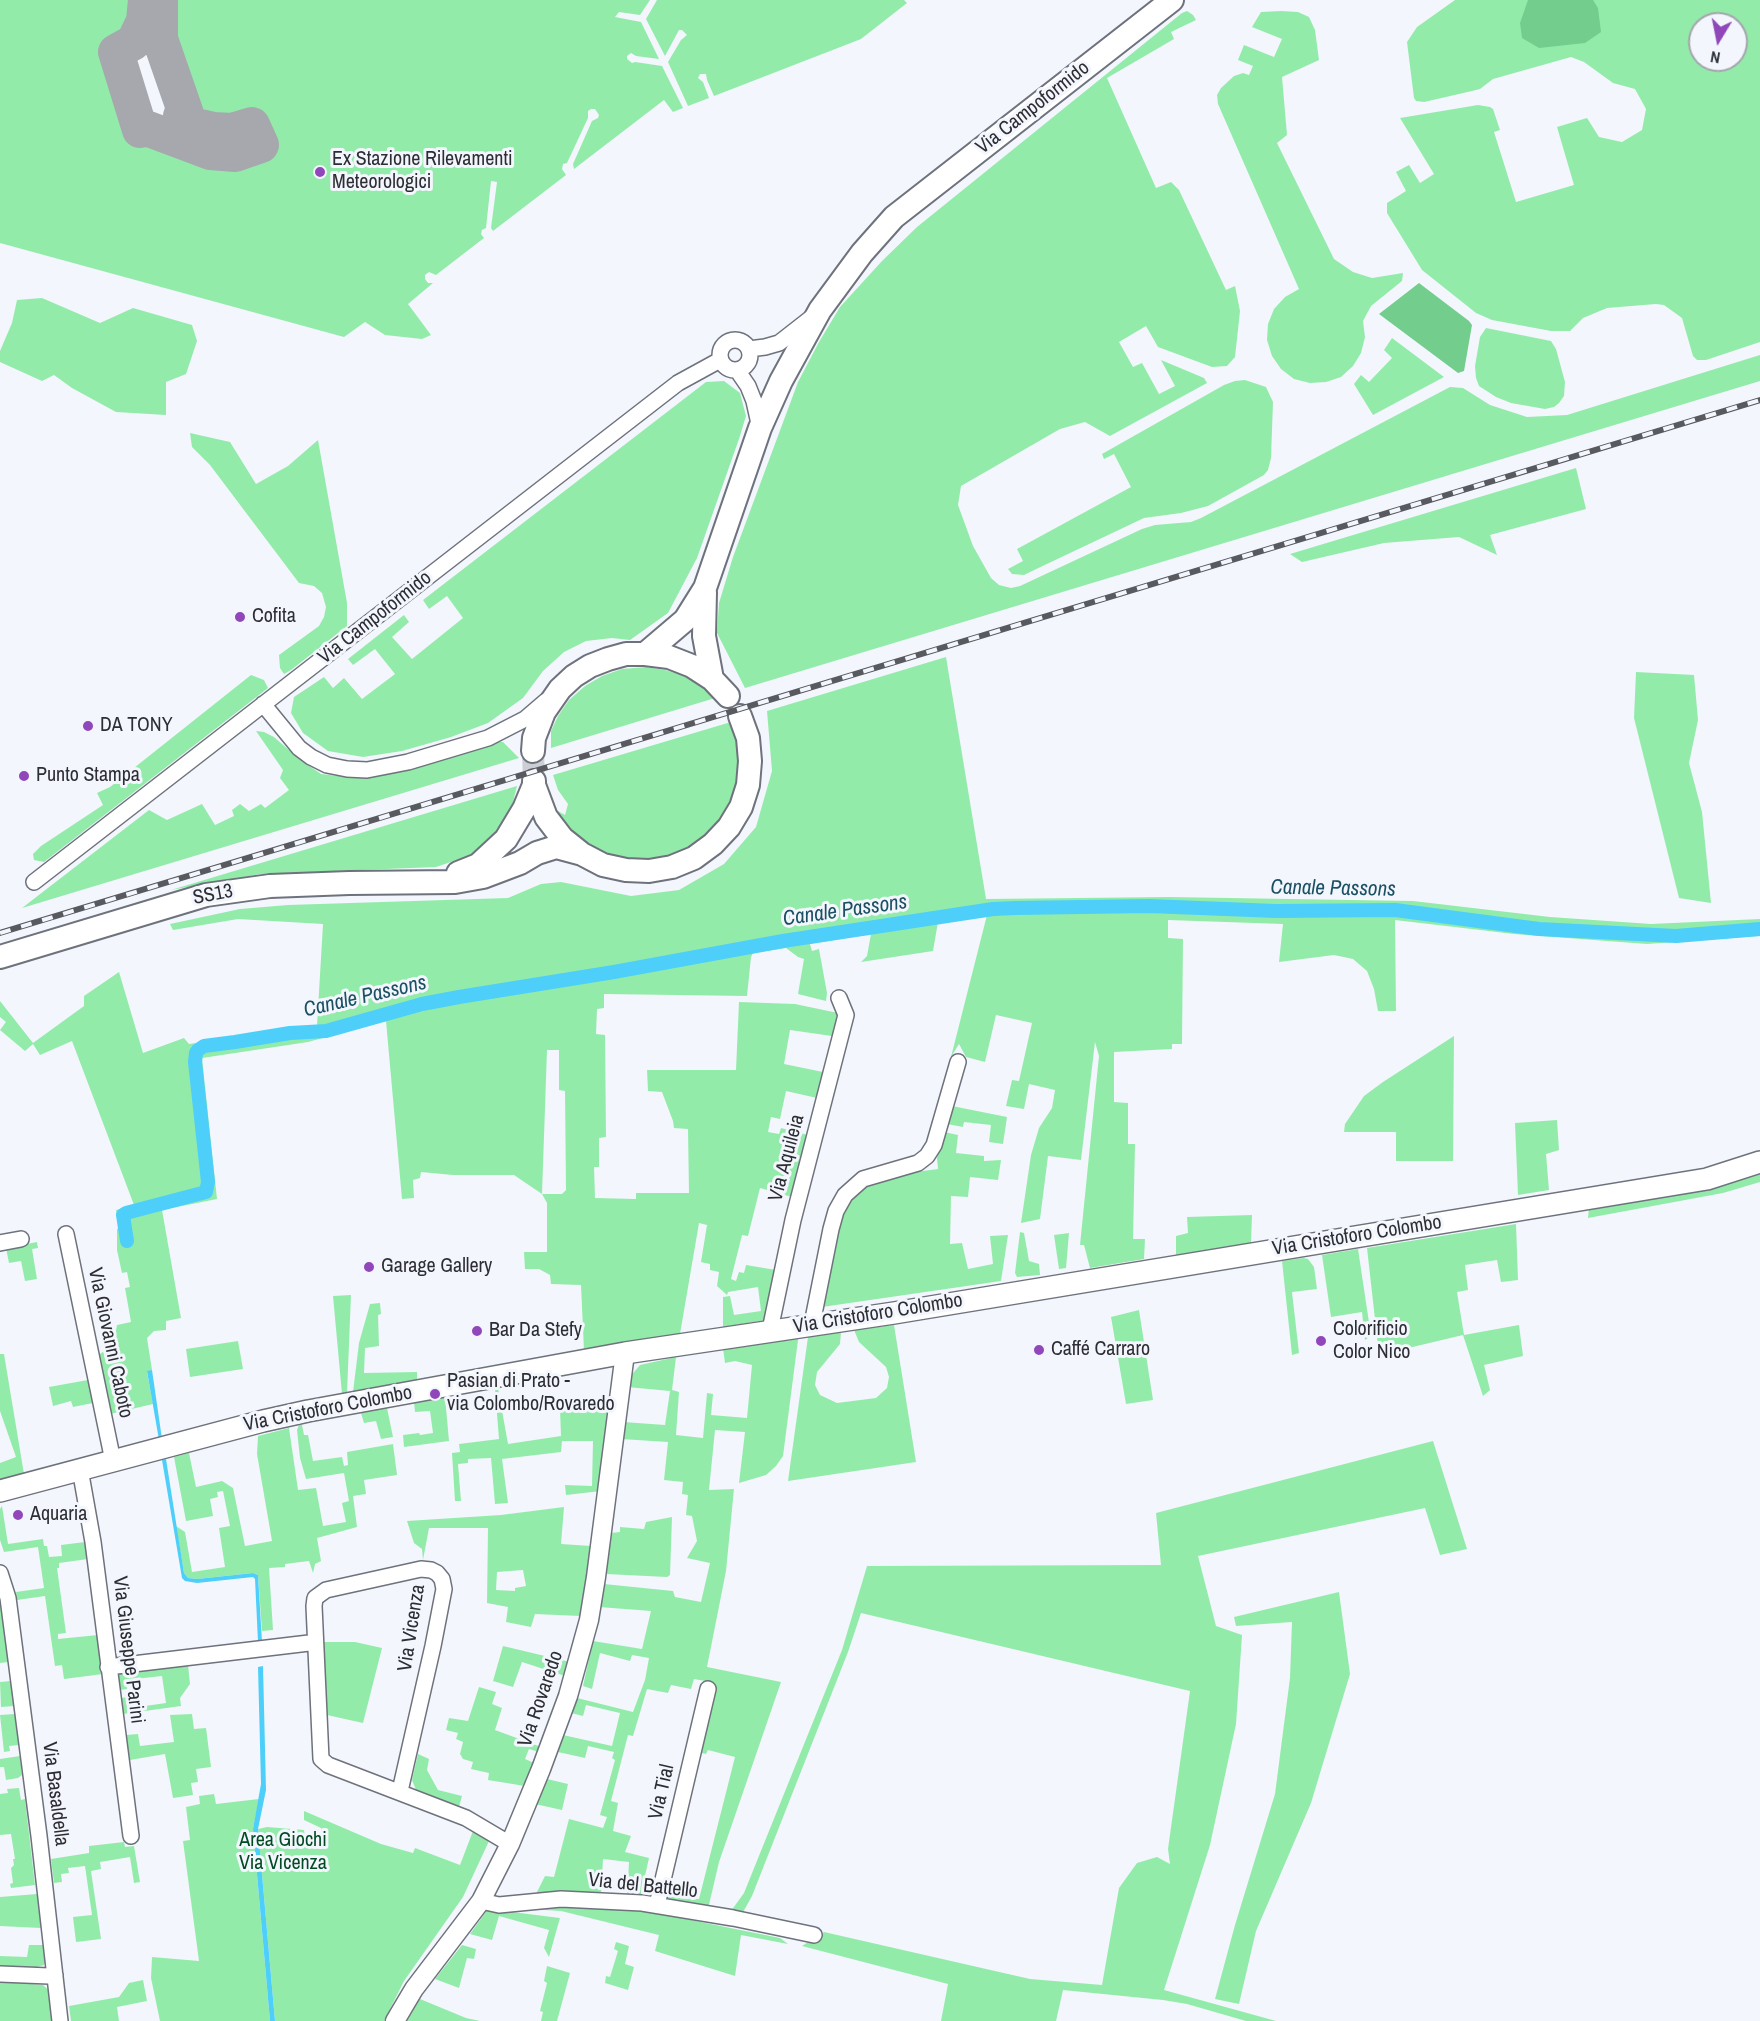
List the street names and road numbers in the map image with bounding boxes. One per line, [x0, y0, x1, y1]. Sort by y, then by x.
street label: Via Campoformido [971, 56, 1095, 160]
street label: Via Campoformido [313, 566, 437, 670]
street label: SS13 [191, 879, 235, 911]
street label: Via Aquileia [764, 1112, 810, 1204]
street label: Via Cristoforo Colombo [1271, 1211, 1443, 1261]
street label: Via Giovanni Caboto [82, 1266, 138, 1420]
street label: Via Cristoforo Colombo [792, 1289, 964, 1339]
street label: Via Cristoforo Colombo [242, 1381, 414, 1437]
street label: Via Giuseppe Parini [107, 1575, 149, 1725]
street label: Via Vicenza [393, 1583, 431, 1673]
street label: Via Rovaredo [513, 1648, 569, 1750]
street label: Via Basaldella [37, 1741, 73, 1847]
street label: Via Tial [644, 1762, 680, 1822]
street label: Via del Battello [587, 1868, 699, 1904]

